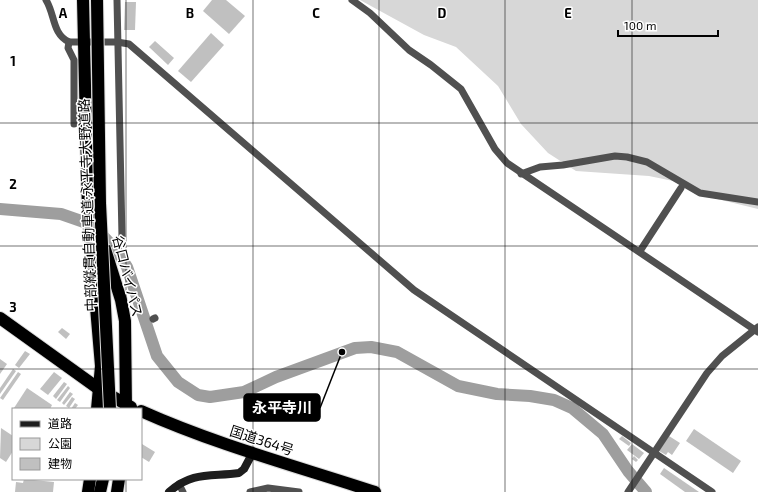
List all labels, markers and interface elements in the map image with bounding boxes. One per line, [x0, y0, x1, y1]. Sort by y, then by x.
text: A [59, 5, 68, 21]
text: B [186, 5, 194, 21]
text: C [312, 5, 320, 21]
text: D [438, 5, 447, 21]
text: E [564, 5, 572, 21]
scale bar [618, 12, 718, 38]
text: 100 m [624, 18, 656, 32]
text: 1 [10, 53, 16, 69]
street label: 中部縦貫自動車道;永平寺大野道路 [75, 98, 99, 312]
text: 2 [9, 176, 17, 192]
street label: 谷口バイパス [110, 233, 146, 319]
text: 3 [9, 299, 17, 315]
callout: 永平寺川 [244, 394, 320, 421]
text: 永平寺川 [252, 398, 312, 416]
legend [12, 408, 142, 480]
text: 道路 [48, 416, 72, 430]
street label: 国道364号 [228, 422, 296, 458]
text: 公園 [48, 436, 72, 450]
text: 建物 [48, 456, 72, 470]

